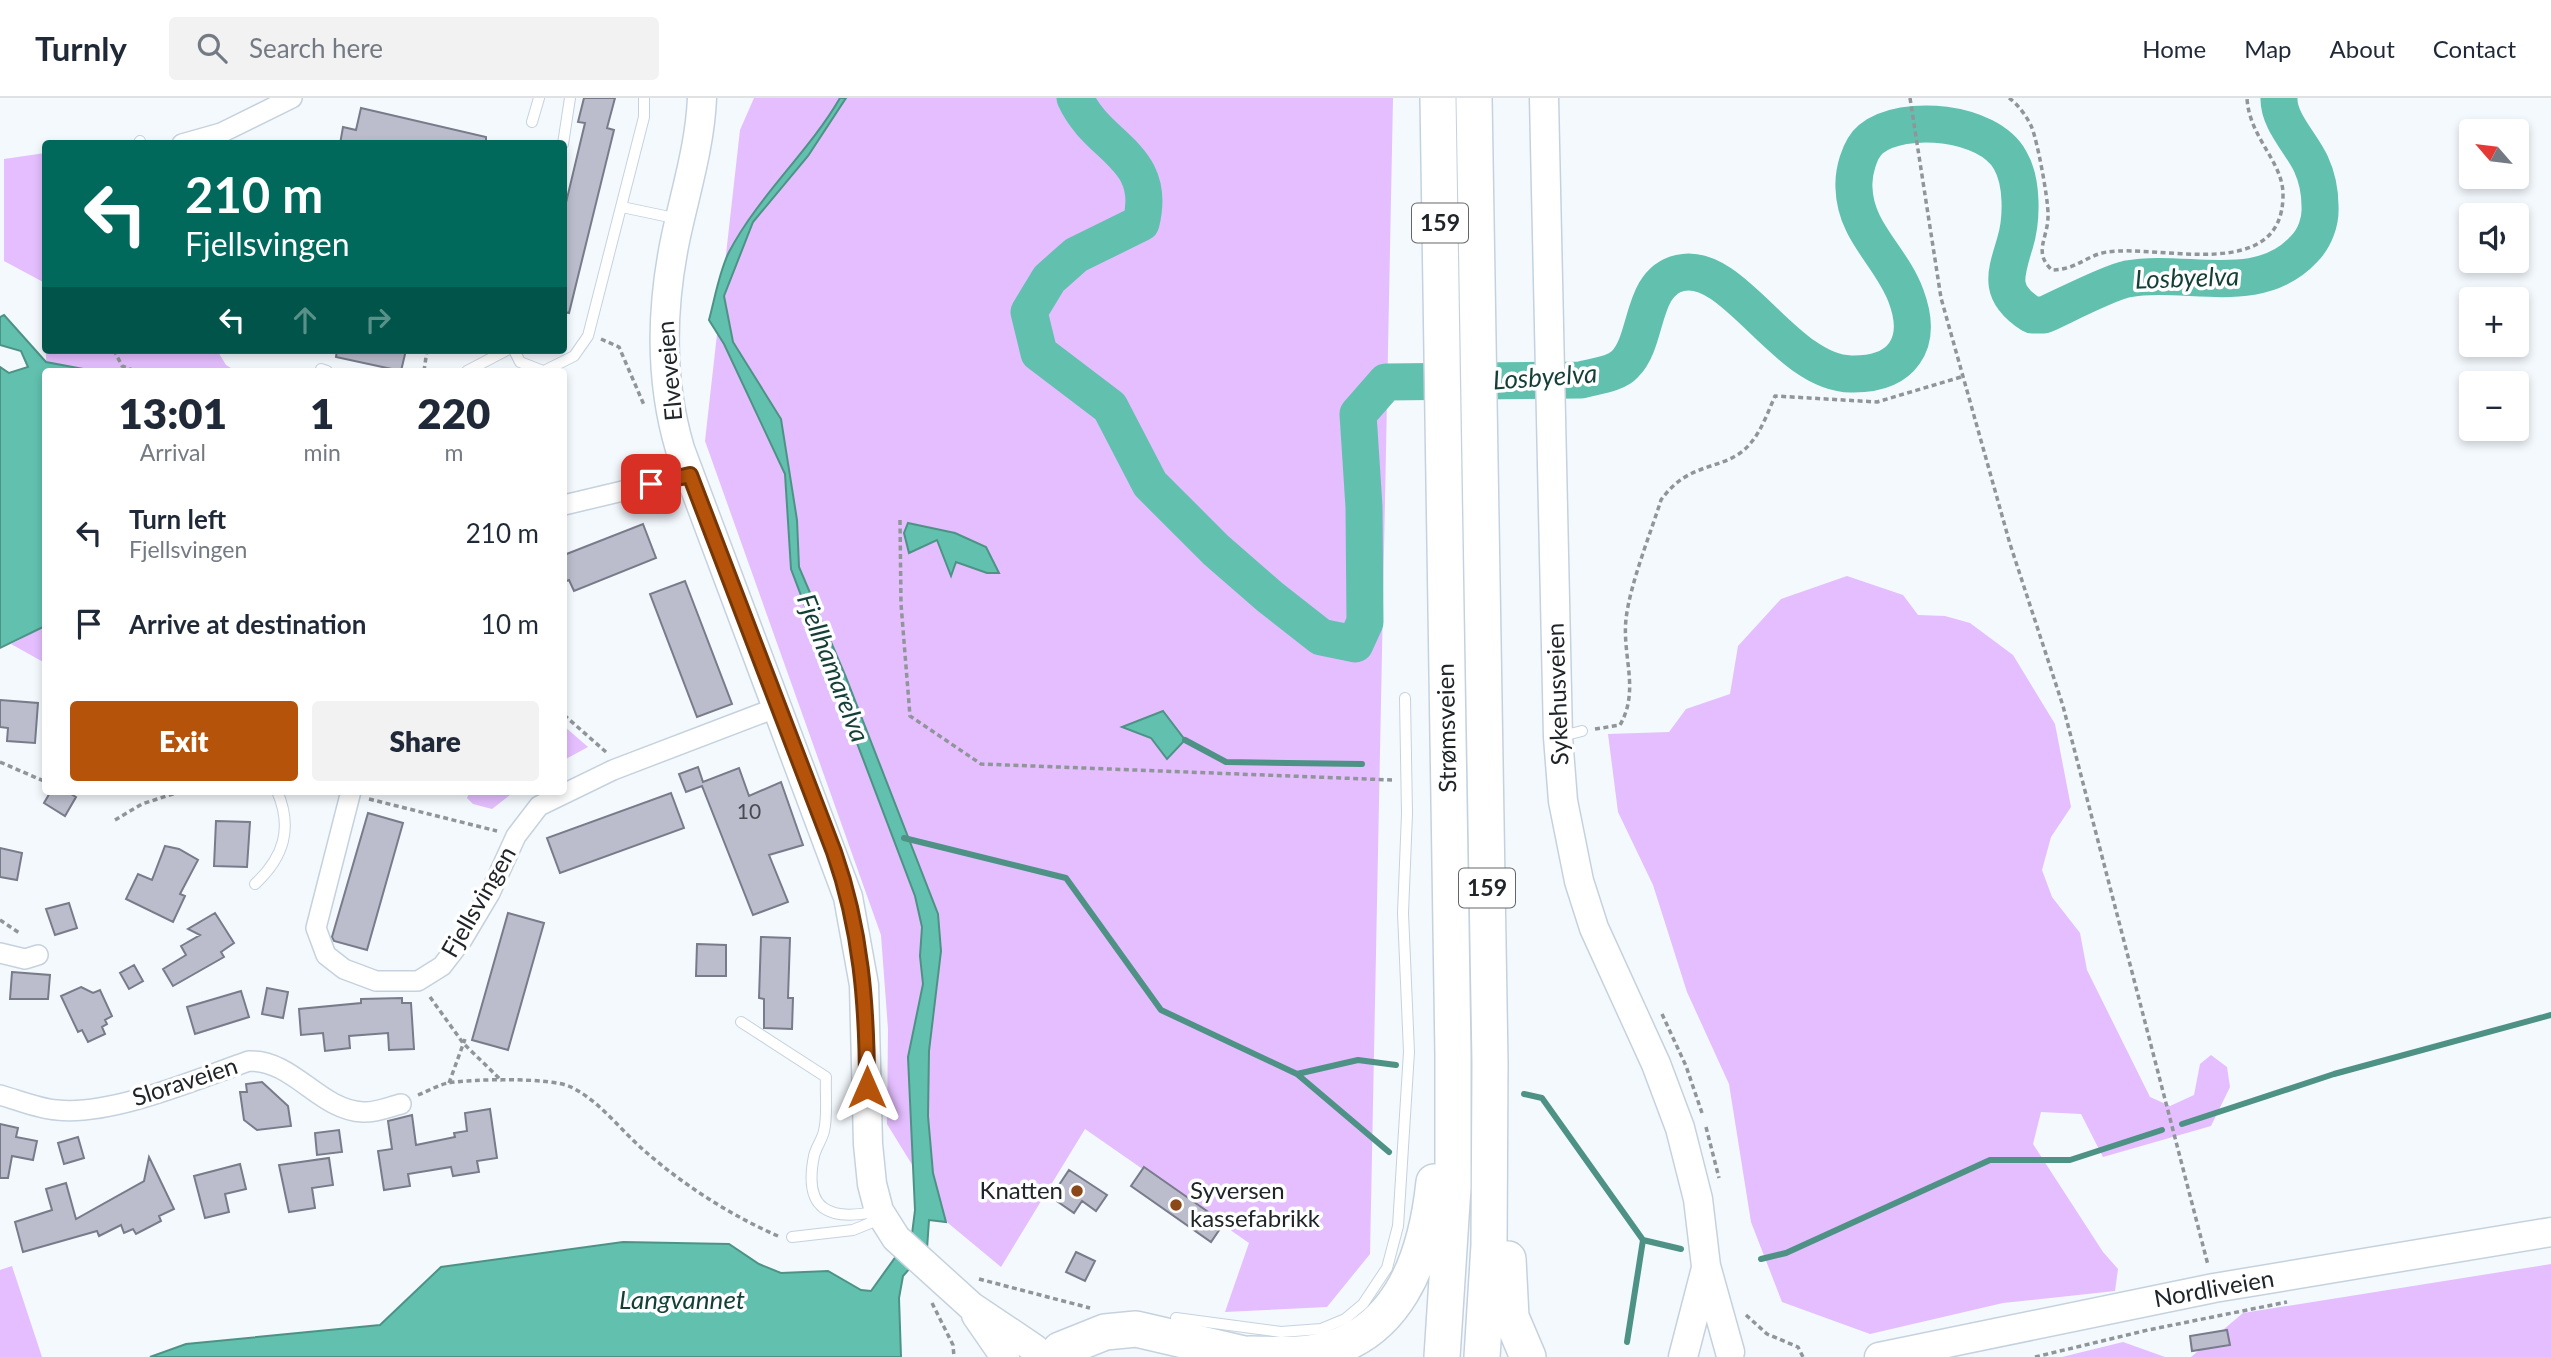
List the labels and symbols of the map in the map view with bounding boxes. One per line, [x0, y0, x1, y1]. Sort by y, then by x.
north arrow [2459, 119, 2529, 189]
road number: 159 [1412, 204, 1468, 242]
water label: Losbyelva [2134, 259, 2240, 295]
street label: Elveveien [650, 320, 687, 422]
water label: Losbyelva [1492, 356, 1598, 396]
pin [621, 454, 681, 514]
water label: Fjellhamarelva [791, 589, 877, 746]
street label: Sykehusveien [1540, 622, 1573, 766]
street label: Strømsveien [1430, 663, 1461, 793]
house number: 10 [737, 798, 761, 823]
street label: Fjellsvingen [434, 841, 521, 962]
road number: 159 [1459, 868, 1515, 908]
street label: Sloraveien [128, 1050, 241, 1111]
position arrow [830, 1050, 904, 1124]
place label: Knatten [980, 1175, 1063, 1204]
place label: Syversen kassefabrikk [1190, 1175, 1321, 1232]
marker: Knatten [1069, 1183, 1085, 1199]
marker: Syversen kassefabrikk [1168, 1197, 1184, 1213]
street label: Nordliveien [2152, 1263, 2276, 1312]
water label: Langvannet [619, 1283, 745, 1315]

